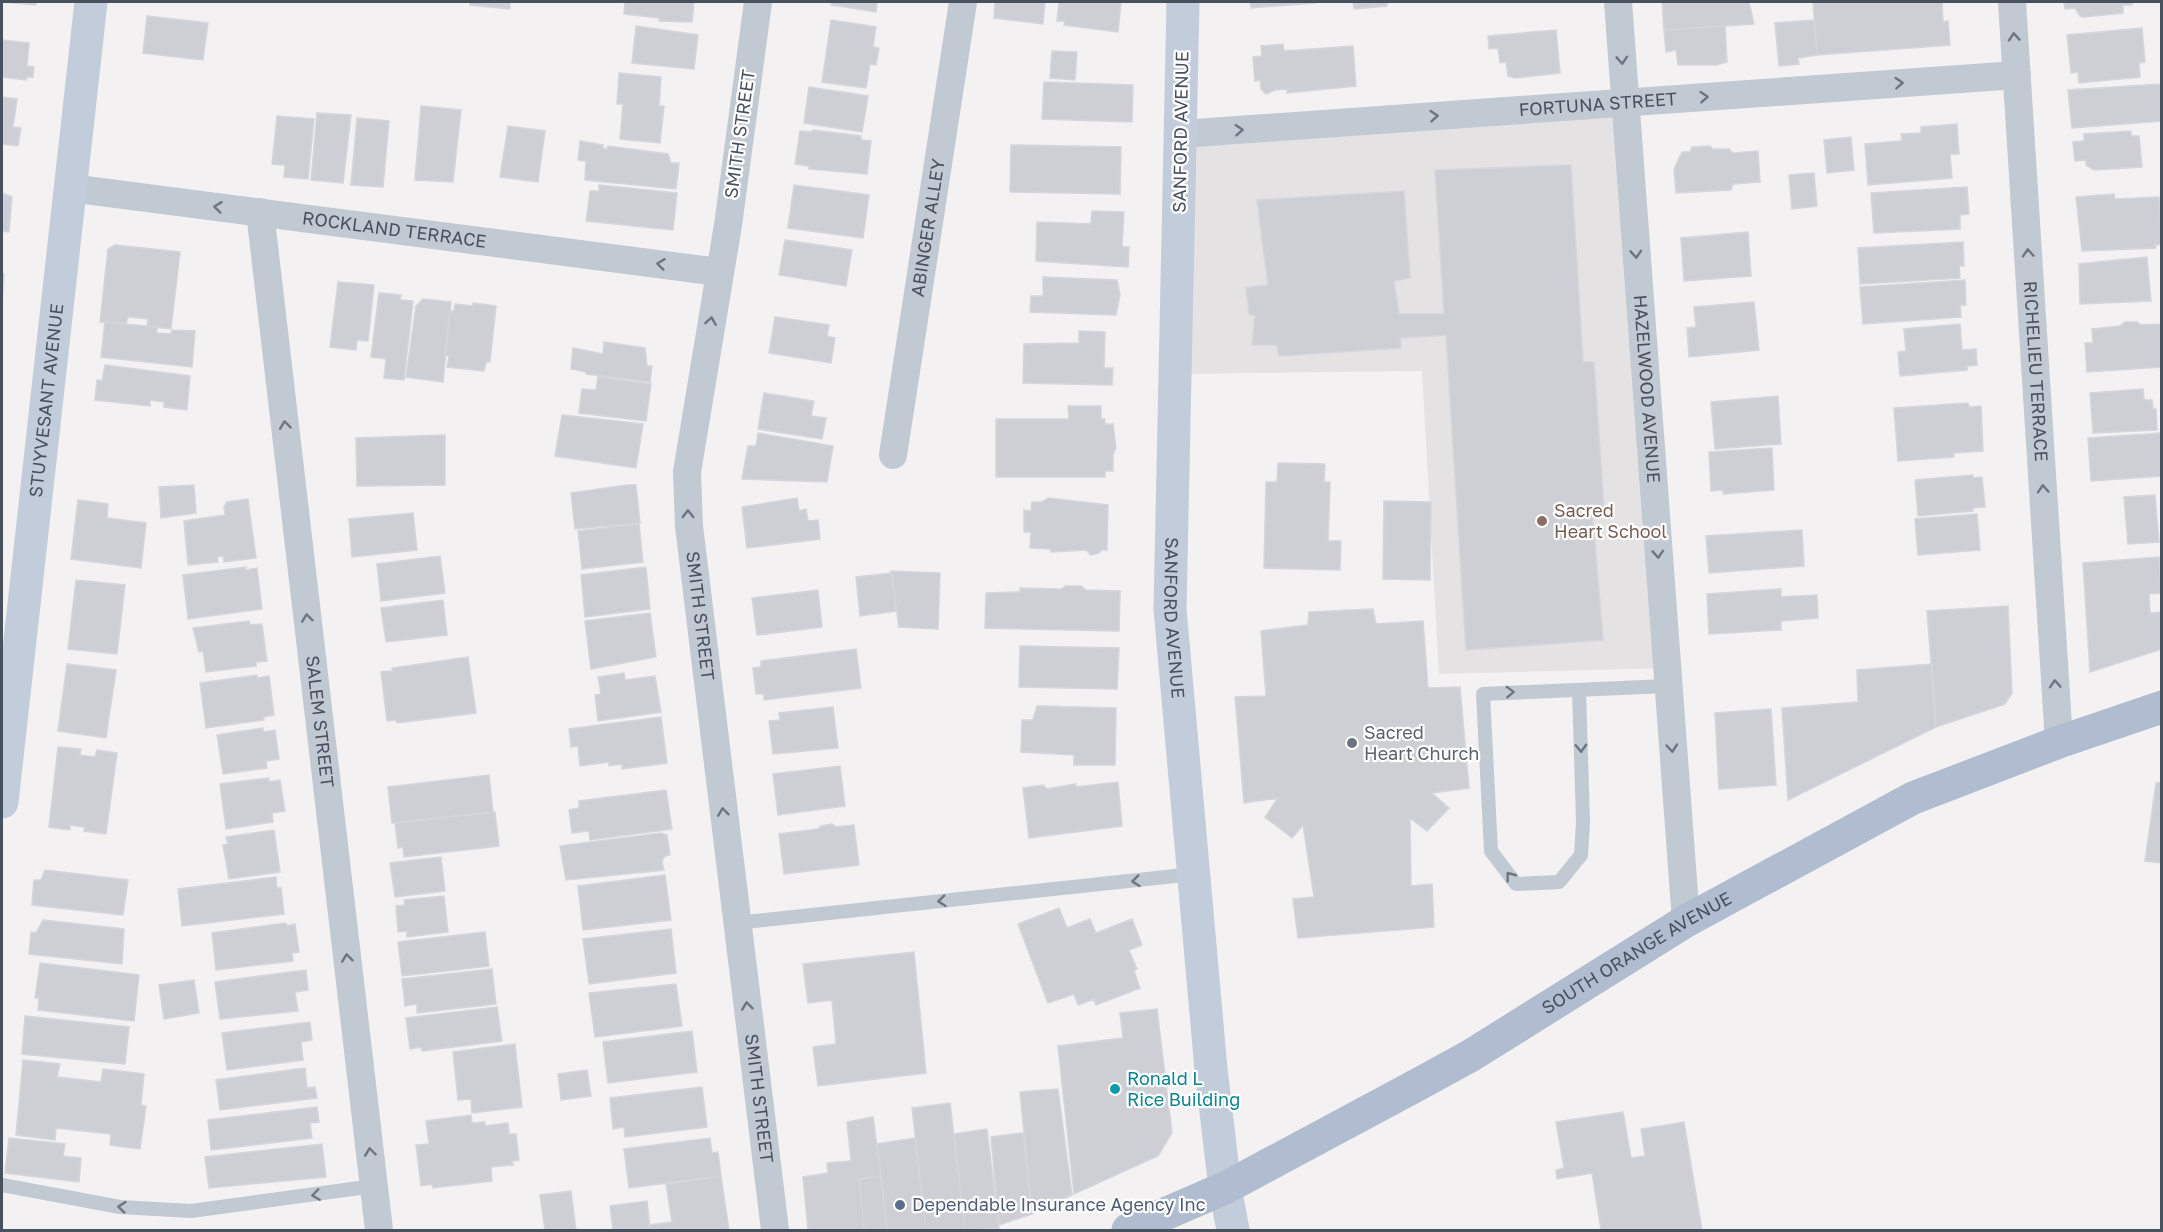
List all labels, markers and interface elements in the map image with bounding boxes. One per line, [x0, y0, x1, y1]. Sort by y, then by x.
one-way arrow [2008, 32, 2021, 41]
street label: SANFORD AVENUE [1168, 51, 1192, 213]
one-way arrow [1615, 55, 1628, 64]
street label: SMITH STREET [719, 68, 759, 200]
one-way arrow [1894, 77, 1903, 90]
street label: FORTUNA STREET [1518, 87, 1678, 120]
one-way arrow [1700, 91, 1709, 104]
one-way arrow [1429, 110, 1438, 123]
one-way arrow [1235, 124, 1244, 137]
street label: ABINGER ALLEY [906, 157, 949, 298]
one-way arrow [213, 201, 222, 213]
street label: ROCKLAND TERRACE [301, 206, 488, 252]
one-way arrow [2022, 248, 2035, 257]
one-way arrow [1629, 250, 1642, 259]
one-way arrow [656, 259, 665, 271]
street label: RICHELIEU TERRACE [2020, 280, 2053, 462]
street label: HAZELWOOD AVENUE [1630, 294, 1666, 484]
street label: STUYVESANT AVENUE [24, 302, 67, 498]
one-way arrow [705, 316, 717, 326]
one-way arrow [279, 420, 291, 429]
one-way arrow [2037, 485, 2050, 494]
place label: Sacred Heart School [1554, 499, 1667, 542]
one-way arrow [682, 510, 695, 519]
marker: Sacred Heart School [1535, 514, 1549, 528]
street label: SANFORD AVENUE [1160, 537, 1190, 699]
one-way arrow [1651, 549, 1664, 558]
street label: SMITH STREET [682, 550, 720, 682]
one-way arrow [301, 614, 314, 623]
street label: SALEM STREET [302, 654, 339, 789]
one-way arrow [2049, 679, 2062, 688]
one-way arrow [1506, 686, 1515, 699]
place label: Sacred Heart Church [1364, 721, 1479, 764]
marker: Sacred Heart Church [1345, 736, 1359, 750]
one-way arrow [1665, 743, 1678, 753]
one-way arrow [1575, 744, 1587, 753]
one-way arrow [717, 808, 730, 817]
one-way arrow [1506, 872, 1517, 883]
one-way arrow [1131, 874, 1141, 886]
street label: SOUTH ORANGE AVENUE [1537, 886, 1735, 1018]
one-way arrow [937, 894, 947, 907]
one-way arrow [341, 953, 354, 962]
one-way arrow [741, 1001, 753, 1010]
street label: SMITH STREET [741, 1032, 779, 1164]
place label: Ronald L Rice Building [1127, 1067, 1240, 1110]
marker: Ronald L Rice Building [1108, 1082, 1122, 1096]
one-way arrow [364, 1147, 377, 1156]
one-way arrow [311, 1188, 321, 1200]
place label: Dependable Insurance Agency Inc [912, 1193, 1206, 1215]
marker: Dependable Insurance Agency Inc [893, 1198, 907, 1212]
one-way arrow [118, 1201, 127, 1214]

